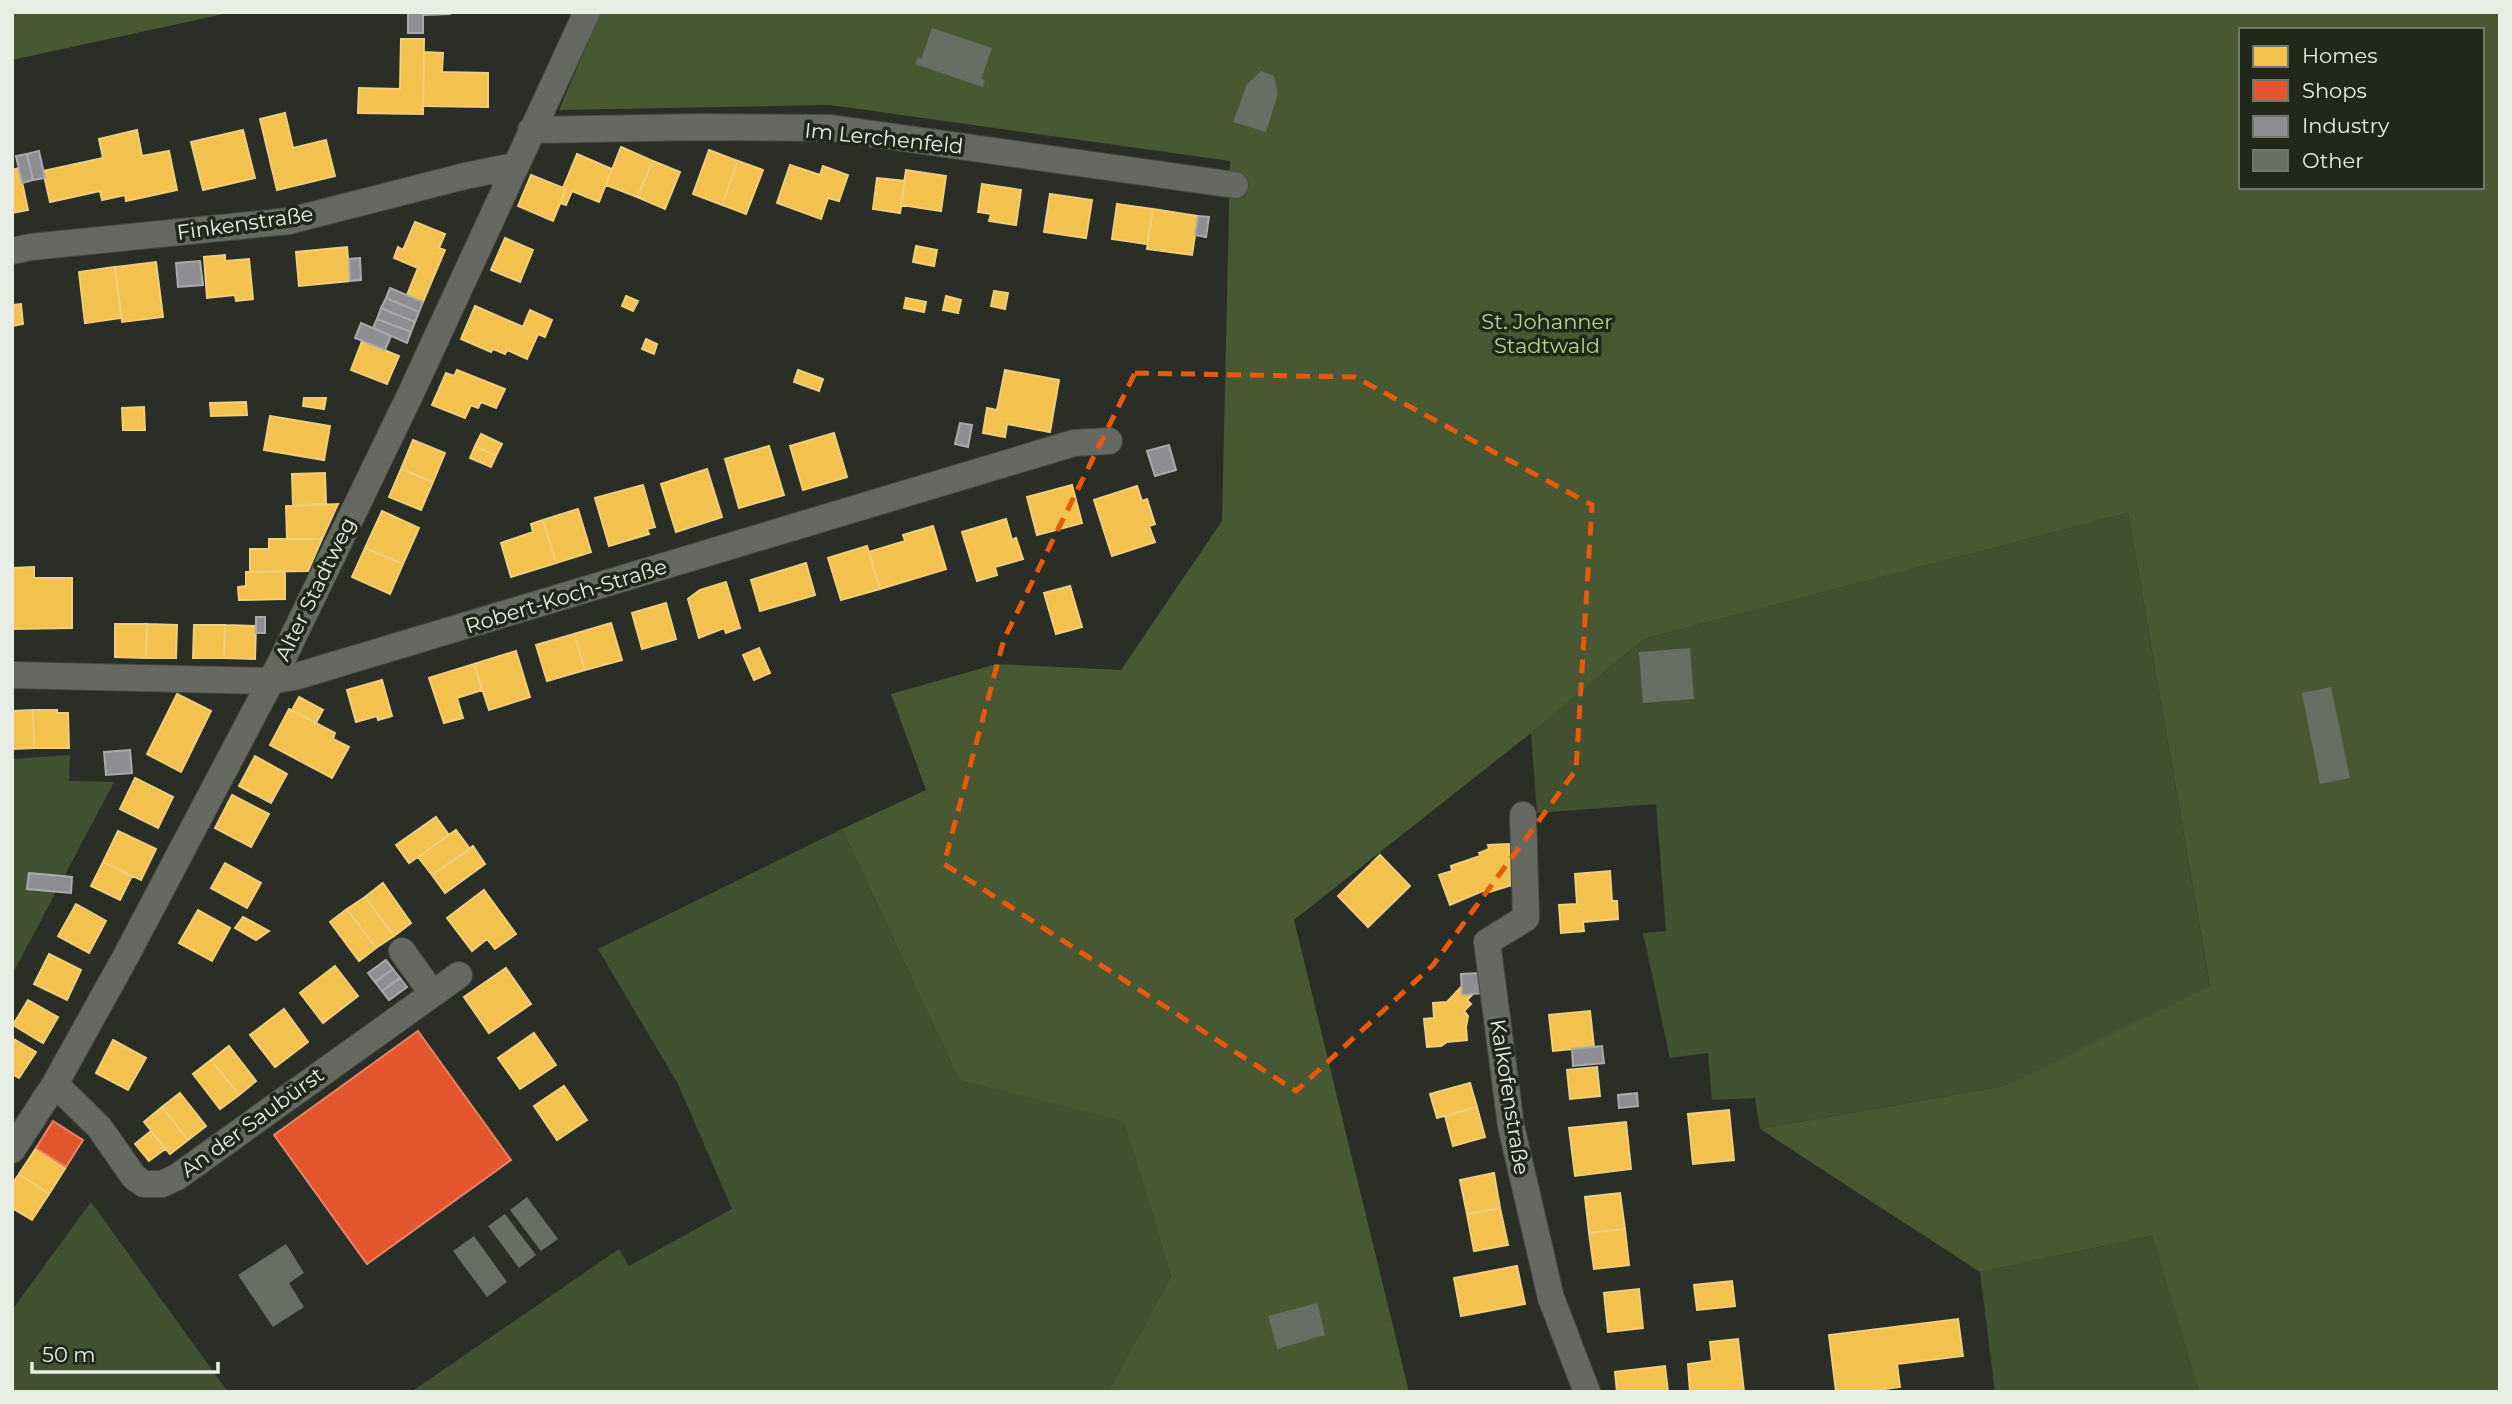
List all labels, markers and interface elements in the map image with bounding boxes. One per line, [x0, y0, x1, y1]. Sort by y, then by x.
legend [2239, 28, 2484, 189]
text: Homes [2302, 43, 2377, 68]
text: Shops [2302, 78, 2367, 103]
text: Industry [2302, 113, 2390, 138]
street label: Im Lerchenfeld [803, 117, 965, 159]
text: Other [2302, 148, 2364, 173]
street label: Finkenstraße [175, 201, 315, 245]
park label: St. Johanner Stadtwald [1481, 309, 1613, 358]
street label: Alter Stadtweg [270, 513, 360, 665]
street label: Robert-Koch-Straße [462, 553, 670, 639]
street label: Kalkofenstraße [1485, 1017, 1535, 1177]
street label: An der Saubürst [176, 1062, 328, 1182]
scale bar [32, 1330, 217, 1374]
text: 50 m [42, 1342, 96, 1367]

